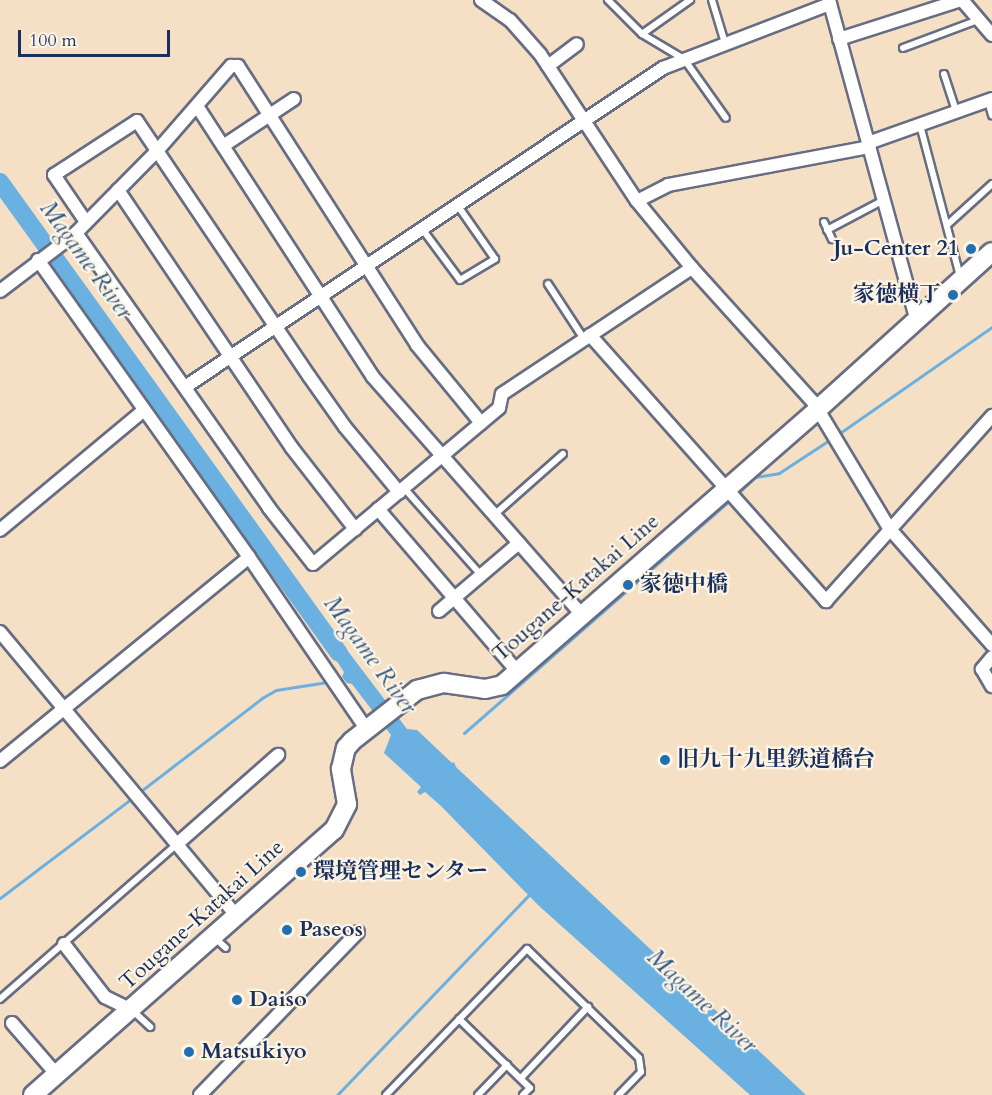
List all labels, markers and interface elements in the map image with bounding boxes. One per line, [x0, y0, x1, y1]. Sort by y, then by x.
scale bar [21, 18, 172, 56]
text: 100 m [29, 28, 77, 53]
water label: Magame River [33, 195, 139, 325]
place label: Ju-Center 21 [833, 236, 959, 262]
marker: Ju-Center 21 [964, 242, 978, 256]
place label: 家徳横丁 [853, 282, 941, 308]
marker: 家徳横丁 [946, 288, 960, 302]
street label: Tougane-Katakai Line [487, 509, 665, 667]
place label: 家徳中橋 [640, 572, 728, 598]
marker: 家徳中橋 [621, 578, 635, 592]
water label: Magame River [317, 590, 423, 720]
place label: 旧九十九里鉄道橋台 [677, 747, 875, 773]
marker: 旧九十九里鉄道橋台 [658, 753, 672, 767]
street label: Tougane-Katakai Line [114, 834, 290, 996]
place label: 環境管理センター [313, 859, 489, 885]
marker: 環境管理センター [294, 865, 308, 879]
place label: Paseos [299, 917, 363, 943]
marker: Paseos [280, 923, 294, 937]
water label: Magame River [641, 943, 763, 1059]
place label: Daiso [249, 987, 307, 1013]
marker: Daiso [230, 993, 244, 1007]
place label: Matsukiyo [201, 1039, 307, 1065]
marker: Matsukiyo [182, 1045, 196, 1059]

